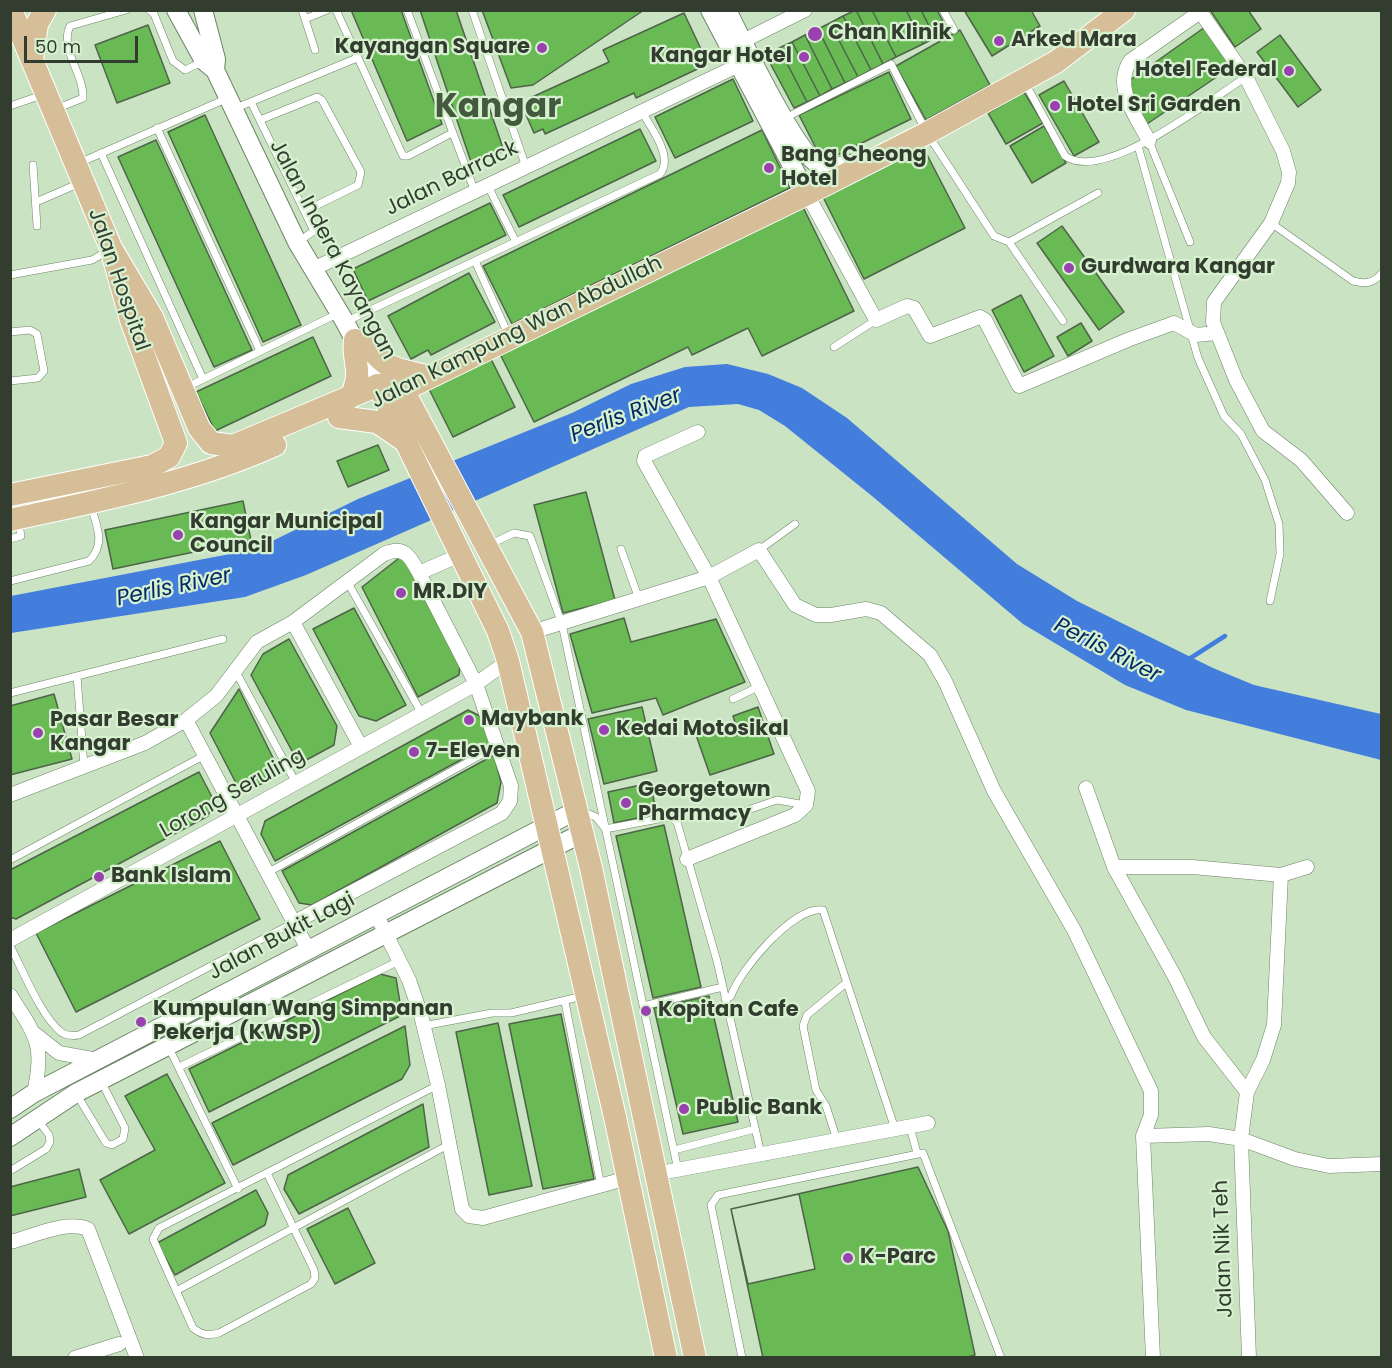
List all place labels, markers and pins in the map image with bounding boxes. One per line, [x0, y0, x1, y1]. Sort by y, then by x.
place label: Chan Klinik [828, 21, 951, 47]
marker: Chan Klinik [806, 25, 824, 43]
place label: Arked Mara [1011, 28, 1137, 54]
marker: Arked Mara [992, 34, 1006, 48]
place label: Kayangan Square [335, 35, 530, 61]
marker: Kayangan Square [535, 41, 549, 55]
place label: Kangar Hotel [651, 44, 792, 70]
marker: Kangar Hotel [797, 50, 811, 64]
place label: Hotel Federal [1135, 58, 1277, 84]
marker: Hotel Federal [1282, 64, 1296, 78]
place label: Hotel Sri Garden [1067, 93, 1241, 119]
marker: Hotel Sri Garden [1048, 99, 1062, 113]
place label: Bang Cheong Hotel [781, 143, 927, 193]
marker: Bang Cheong Hotel [762, 161, 776, 175]
place label: Gurdwara Kangar [1081, 255, 1275, 281]
marker: Gurdwara Kangar [1062, 261, 1076, 275]
place label: Kangar Municipal Council [190, 510, 382, 560]
marker: Kangar Municipal Council [171, 528, 185, 542]
place label: MR.DIY [413, 580, 487, 606]
marker: MR.DIY [394, 586, 408, 600]
place label: Maybank [481, 707, 583, 733]
place label: Pasar Besar Kangar [50, 708, 179, 758]
marker: Maybank [462, 713, 476, 727]
place label: Kedai Motosikal [616, 717, 789, 743]
marker: Kedai Motosikal [597, 723, 611, 737]
marker: Pasar Besar Kangar [31, 726, 45, 740]
place label: 7-Eleven [426, 739, 520, 765]
marker: 7-Eleven [407, 745, 421, 759]
place label: Georgetown Pharmacy [638, 778, 771, 828]
marker: Georgetown Pharmacy [619, 796, 633, 810]
place label: Bank Islam [111, 864, 231, 890]
marker: Bank Islam [92, 870, 106, 884]
place label: Kumpulan Wang Simpanan Pekerja (KWSP) [153, 997, 453, 1047]
place label: Kopitan Cafe [658, 998, 799, 1024]
marker: Kopitan Cafe [639, 1004, 653, 1018]
marker: Kumpulan Wang Simpanan Pekerja (KWSP) [134, 1015, 148, 1029]
place label: Public Bank [696, 1096, 822, 1122]
marker: Public Bank [677, 1102, 691, 1116]
place label: K-Parc [860, 1245, 936, 1271]
marker: K-Parc [841, 1251, 855, 1265]

